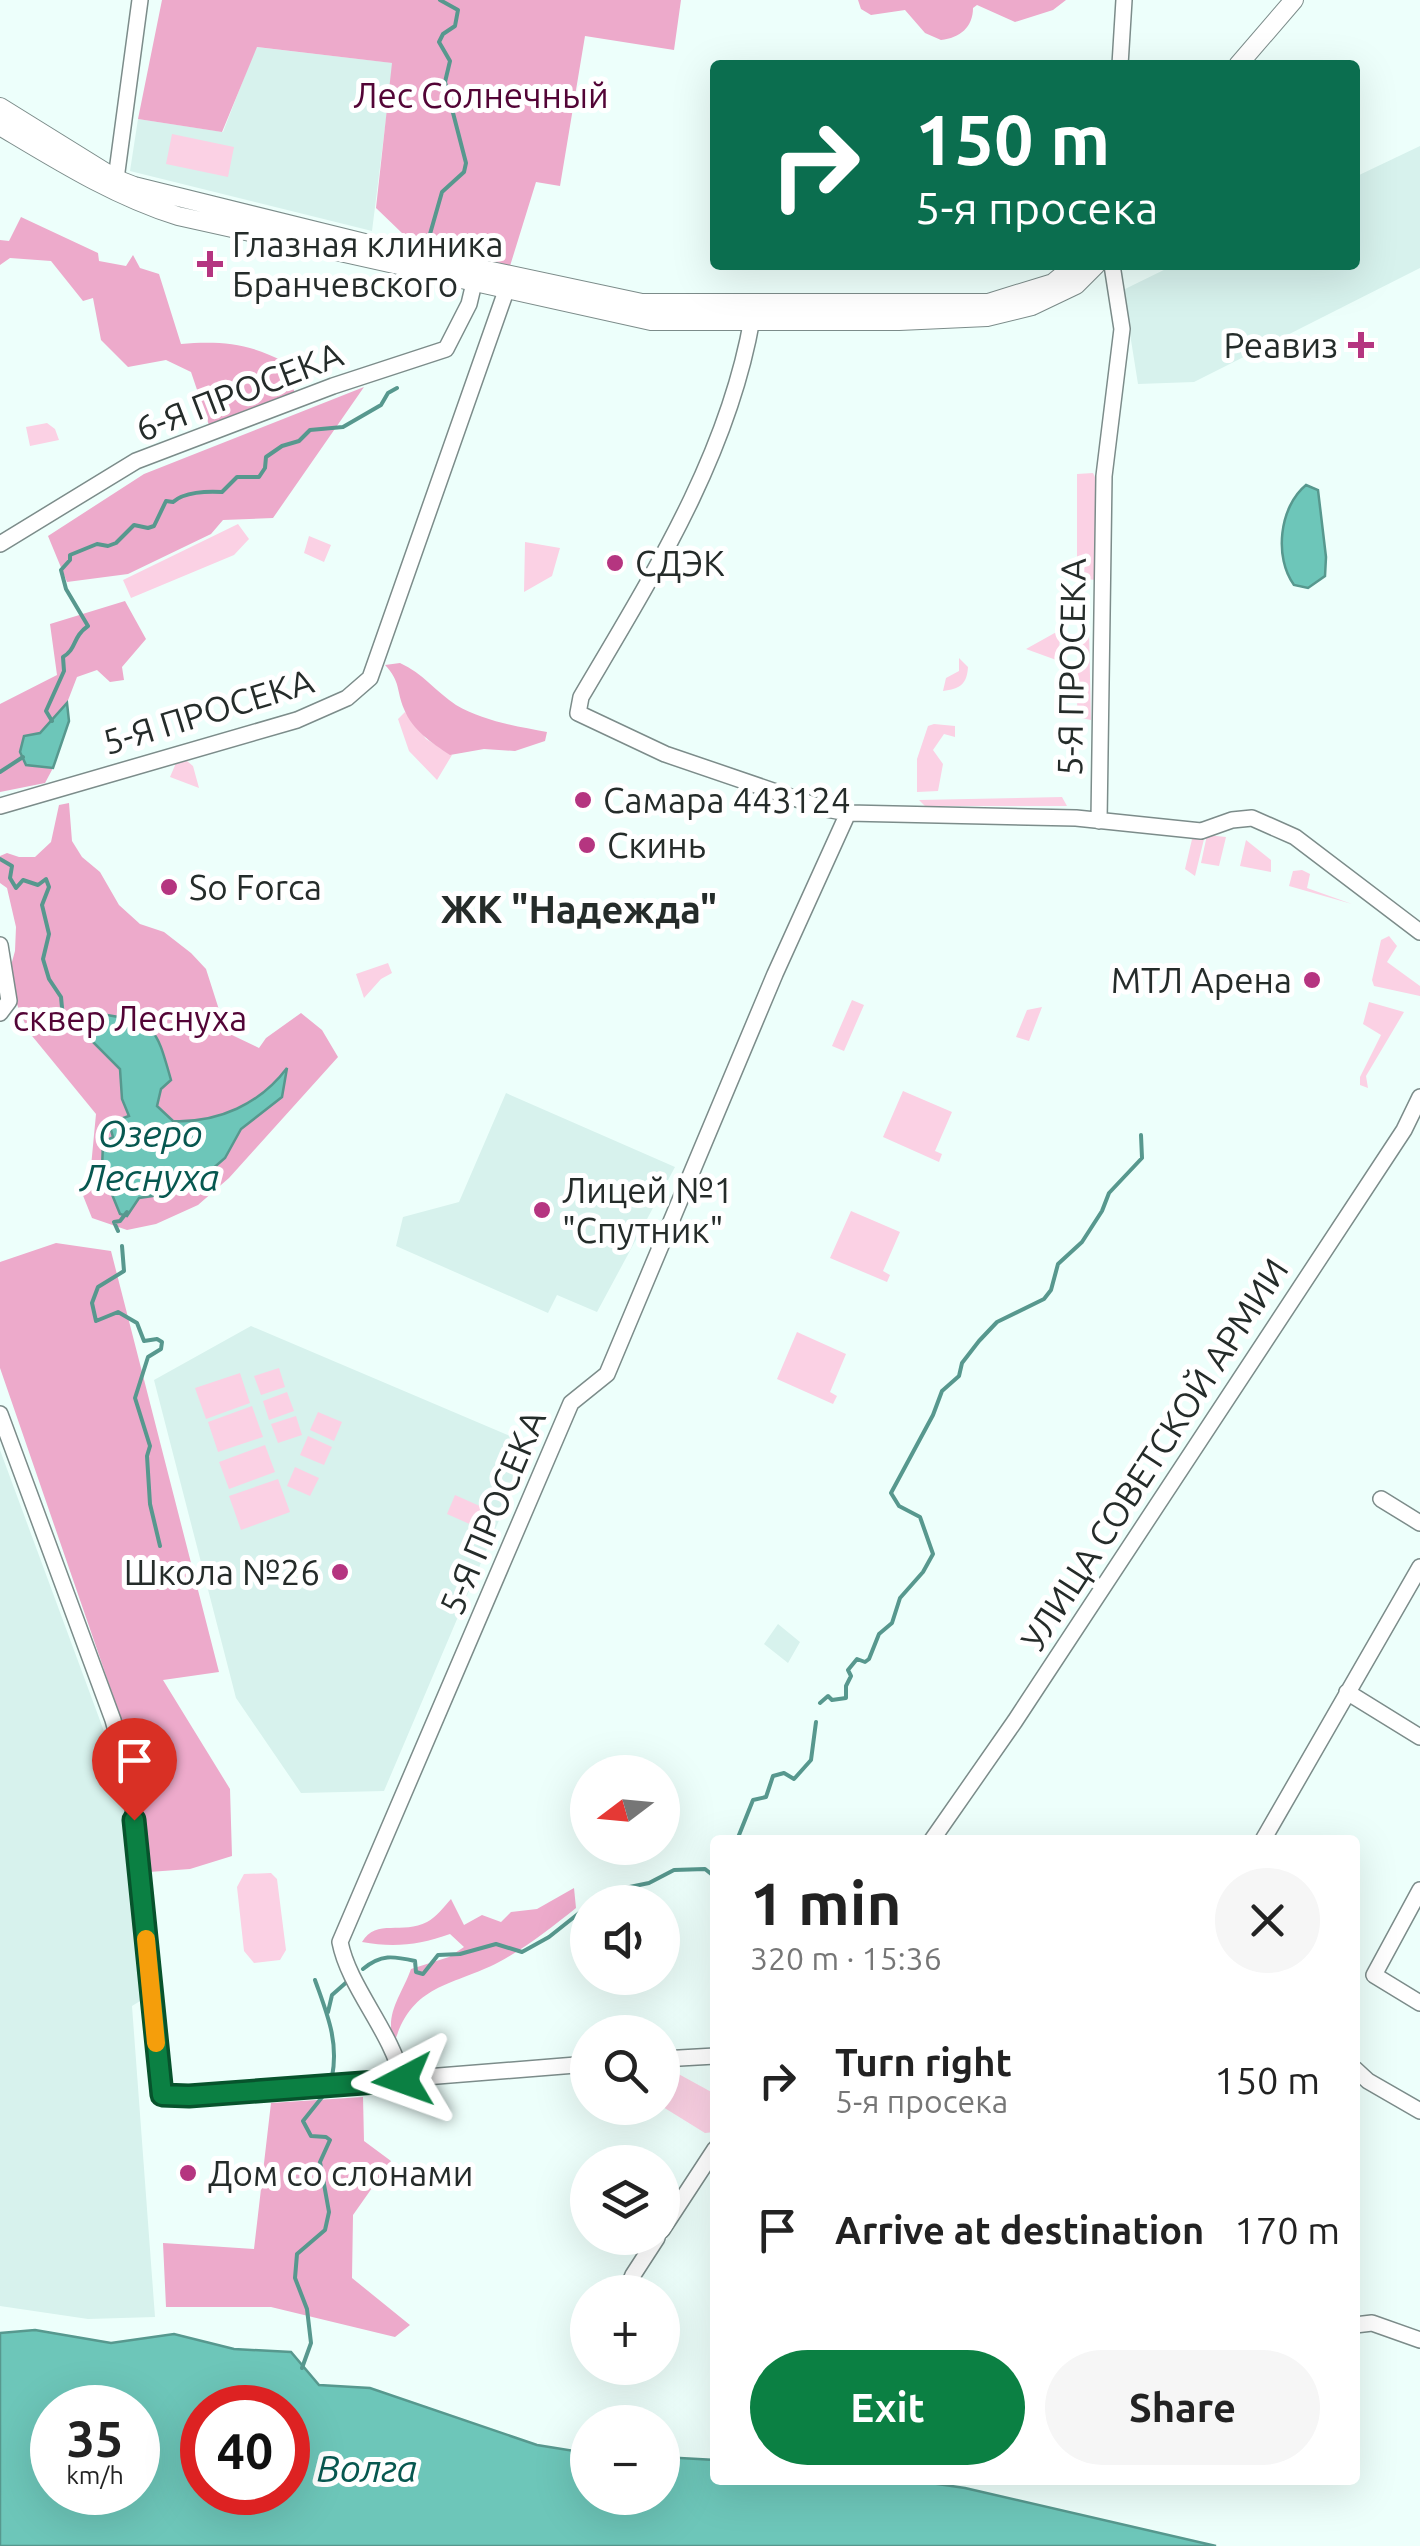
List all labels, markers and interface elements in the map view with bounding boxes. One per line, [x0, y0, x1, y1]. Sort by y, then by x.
park label: Лес Солнечный [353, 75, 609, 115]
icon: right [750, 100, 880, 230]
text: 150 m [915, 100, 1110, 178]
text: 5-я просека [915, 182, 1158, 233]
place label: Глазная клиника Бранчевского [232, 224, 504, 304]
marker: Глазная клиника Бранчевского [197, 251, 223, 277]
place label: Реавиз [1224, 325, 1338, 365]
marker: Реавиз [1348, 332, 1374, 358]
street label: 6-Я ПРОСЕКА [130, 333, 348, 449]
place label: СДЭК [635, 543, 725, 583]
marker: СДЭК [604, 552, 626, 574]
street label: 5-Я ПРОСЕКА [1049, 557, 1093, 776]
street label: 5-Я ПРОСЕКА [98, 660, 318, 762]
place label: Самара 443124 [603, 780, 851, 820]
marker: Самара 443124 [572, 789, 594, 811]
place label: Скинь [607, 825, 706, 865]
marker: Скинь [576, 834, 598, 856]
place label: So Forca [189, 867, 322, 907]
marker: So Forca [158, 876, 180, 898]
district label: ЖК "Надежда" [441, 888, 717, 930]
place label: МТЛ Арена [1111, 960, 1292, 1000]
marker: МТЛ Арена [1301, 969, 1323, 991]
park label: сквер Леснуха [13, 998, 247, 1038]
water label: Озеро Леснуха [78, 1112, 220, 1198]
place label: Лицей №1 "Спутник" [562, 1170, 734, 1250]
marker: Лицей №1 "Спутник" [531, 1199, 553, 1221]
street label: УЛИЦА СОВЕТСКОЙ АРМИИ [1012, 1251, 1296, 1657]
street label: 5-Я ПРОСЕКА [431, 1404, 553, 1620]
place label: Школа №26 [124, 1552, 320, 1592]
marker: Школа №26 [329, 1561, 351, 1583]
pin [92, 1718, 177, 1821]
icon: arrive [107, 1733, 162, 1788]
north arrow [570, 1755, 680, 1865]
map controls [570, 1755, 680, 2515]
button: close [1215, 1868, 1320, 1973]
text: 1 min [750, 1869, 902, 1936]
button: sound [570, 1885, 680, 1995]
text: 320 m · 15:36 [750, 1940, 942, 1976]
button: search [570, 2015, 680, 2125]
position arrow [351, 2028, 455, 2132]
text: Turn right [835, 2041, 1012, 2083]
icon: right [750, 2053, 805, 2108]
text: 150 m [1214, 2059, 1320, 2101]
text: 5-я просека [835, 2083, 1008, 2119]
button: layers [570, 2145, 680, 2255]
place label: Дом со слонами [208, 2153, 473, 2193]
marker: Дом со слонами [177, 2162, 199, 2184]
icon: arrive [750, 2203, 805, 2258]
text: Arrive at destination [835, 2209, 1204, 2251]
text: 170 m [1234, 2209, 1340, 2251]
button: + [570, 2275, 680, 2385]
button: Exit [750, 2350, 1025, 2465]
button: Share [1045, 2350, 1320, 2465]
speed limit sign: 40 [180, 2385, 310, 2515]
button: − [570, 2405, 680, 2515]
text: 35 [67, 2410, 123, 2466]
water label: Волга [317, 2447, 417, 2489]
text: km/h [66, 2461, 124, 2489]

